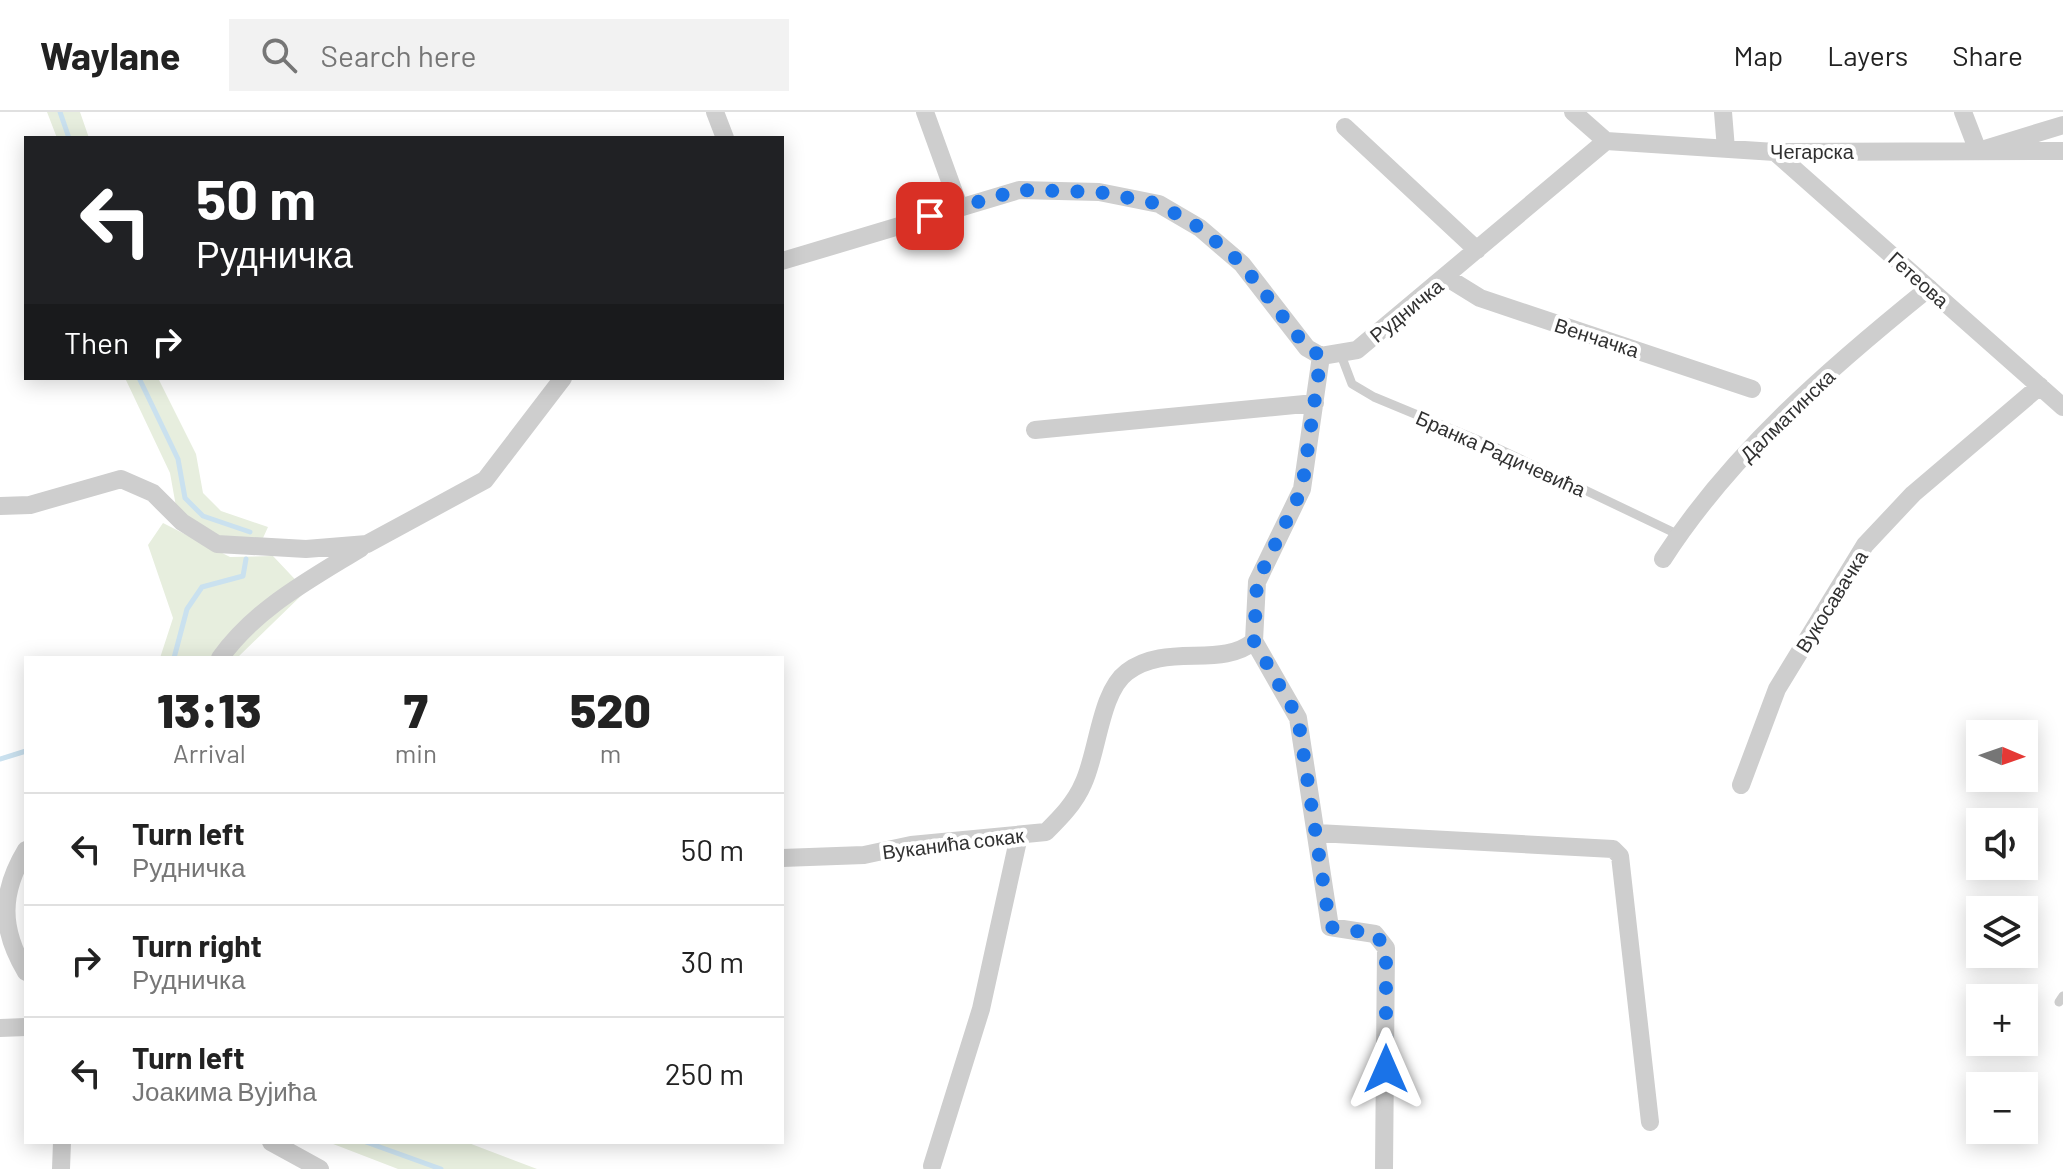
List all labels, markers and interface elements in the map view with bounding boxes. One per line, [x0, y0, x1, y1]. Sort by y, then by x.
search box [229, 19, 789, 91]
text: Waylane [40, 32, 181, 78]
icon: search [257, 33, 301, 77]
text: Search here [321, 37, 476, 73]
text: Map [1733, 38, 1783, 72]
text: Layers [1827, 38, 1908, 72]
text: Share [1952, 38, 2023, 72]
street label: Чегарска [1770, 139, 1855, 163]
text: 50 m [196, 164, 316, 231]
icon: left [64, 168, 168, 272]
pin [896, 182, 964, 250]
icon: arrive [908, 194, 952, 238]
text: Рудничка [196, 232, 353, 275]
street label: Гетеова [1884, 246, 1955, 313]
street label: Рудничка [1365, 273, 1448, 347]
street label: Венчачка [1552, 312, 1643, 362]
icon: right [145, 320, 189, 364]
text: Then [64, 324, 129, 360]
street label: Далматинска [1735, 363, 1840, 466]
street label: Бранка Радичевића [1413, 405, 1590, 502]
street label: Вукосавачка [1790, 545, 1872, 657]
text: 13:13 [157, 680, 262, 738]
text: 7 [404, 680, 428, 738]
text: 520 [570, 680, 651, 738]
north arrow [1966, 720, 2038, 792]
map controls [1966, 720, 2038, 1144]
text: Arrival [173, 737, 246, 768]
text: min [395, 737, 437, 768]
text: m [600, 737, 621, 768]
button: sound [1966, 808, 2038, 880]
text: Turn left [132, 815, 245, 851]
street label: Вуканића сокак [881, 822, 1025, 864]
icon: left [64, 827, 108, 871]
text: 50 m [681, 831, 744, 867]
text: Рудничка [132, 851, 245, 882]
button: layers [1966, 896, 2038, 968]
text: Turn right [132, 927, 262, 963]
icon: right [64, 939, 108, 983]
text: 30 m [681, 943, 744, 979]
text: Рудничка [132, 963, 245, 994]
button: + [1966, 984, 2038, 1056]
position arrow [1344, 1027, 1428, 1111]
text: Turn left [132, 1039, 245, 1075]
icon: left [64, 1051, 108, 1095]
text: 250 m [665, 1055, 744, 1091]
button: − [1966, 1072, 2038, 1144]
text: Јоакима Вујића [132, 1075, 317, 1106]

